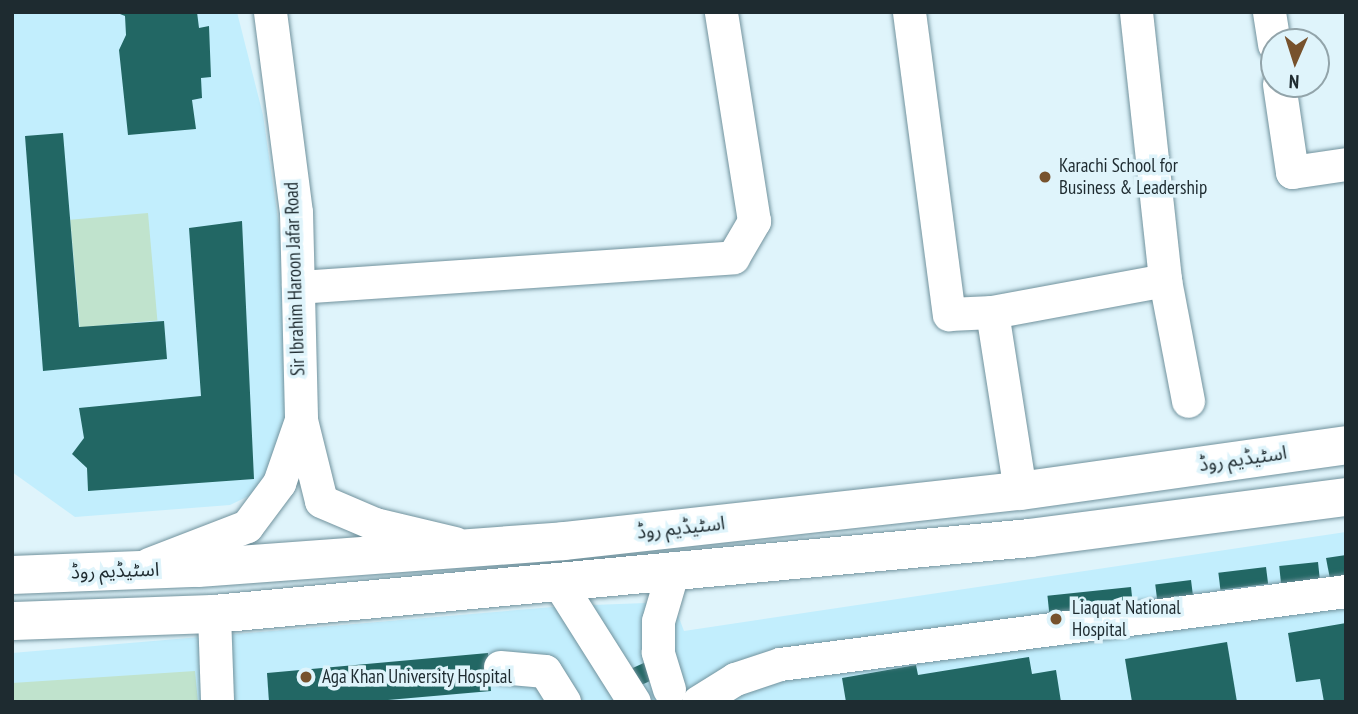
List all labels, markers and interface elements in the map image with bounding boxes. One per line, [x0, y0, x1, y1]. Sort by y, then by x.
north arrow [1260, 28, 1330, 98]
text: N [1288, 70, 1300, 94]
place label: Karachi School for Business & Leadership [1059, 155, 1207, 199]
marker: Karachi School for Business & Leadership [1037, 169, 1053, 185]
street label: Sir Ibrahim Haroon Jafar Road [280, 182, 310, 376]
street label: اسٹیڈیم روڈ [1198, 442, 1288, 476]
street label: اسٹیڈیم روڈ [636, 512, 726, 544]
street label: اسٹیڈیم روڈ [70, 558, 160, 584]
place label: Liaquat National Hospital [1072, 597, 1181, 641]
marker: Liaquat National Hospital [1046, 609, 1066, 629]
place label: Aga Khan University Hospital [322, 666, 512, 688]
marker: Aga Khan University Hospital [296, 667, 316, 687]

